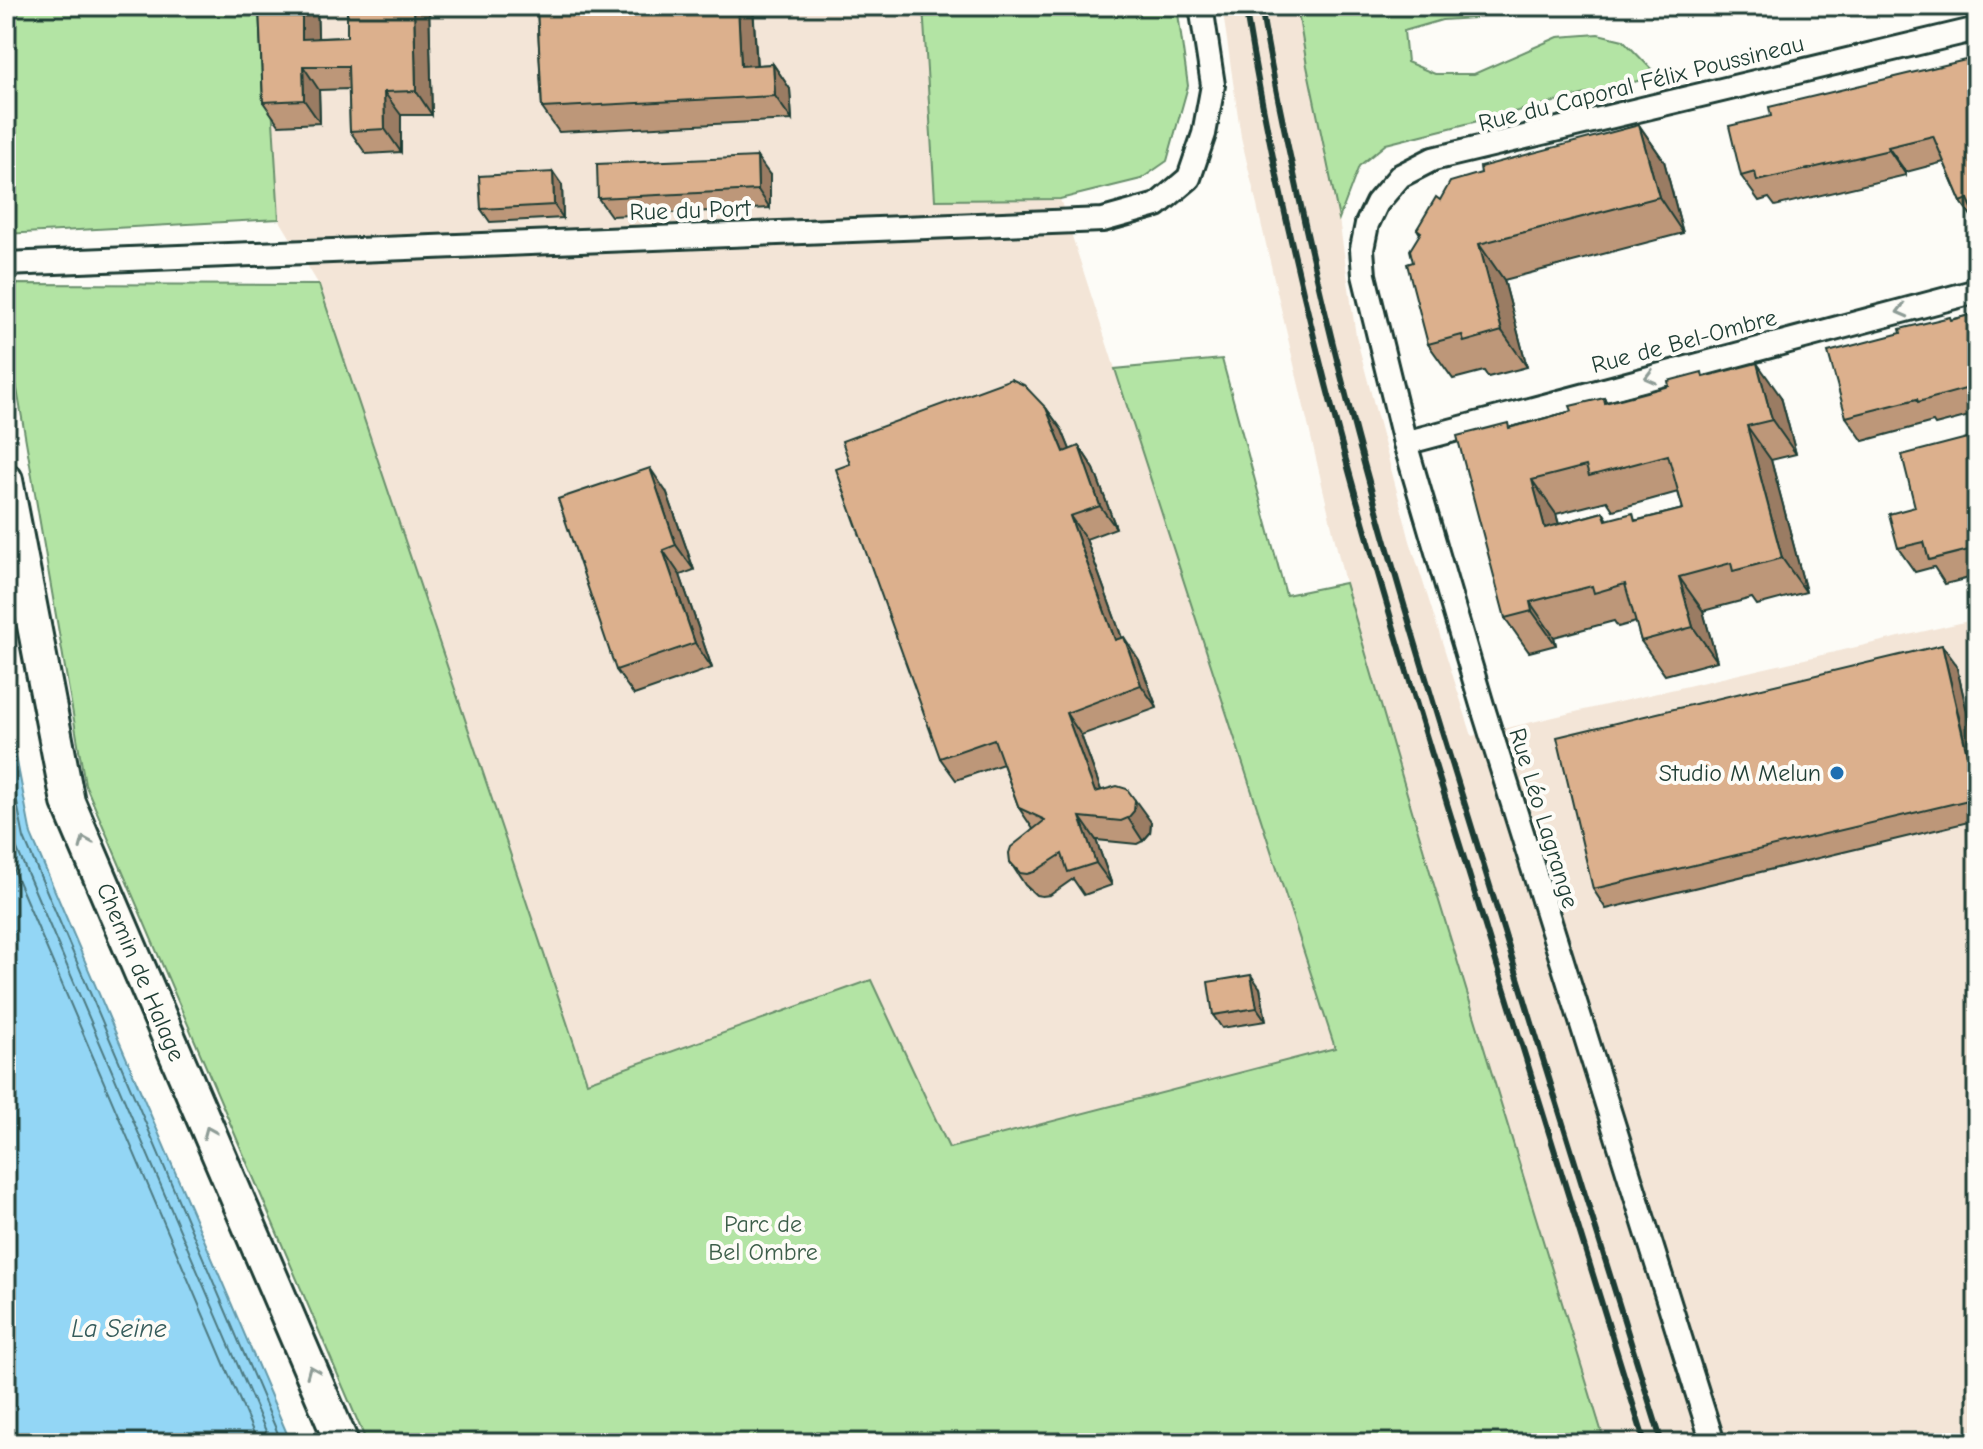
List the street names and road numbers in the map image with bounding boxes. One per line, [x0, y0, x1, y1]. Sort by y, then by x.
street label: Rue du Caporal Félix Poussineau [1475, 29, 1807, 137]
street label: Rue du Port [629, 194, 752, 226]
street label: Rue de Bel-Ombre [1588, 303, 1780, 379]
street label: Rue Léo Lagrange [1503, 724, 1585, 912]
street label: Chemin de Halage [91, 879, 191, 1065]

